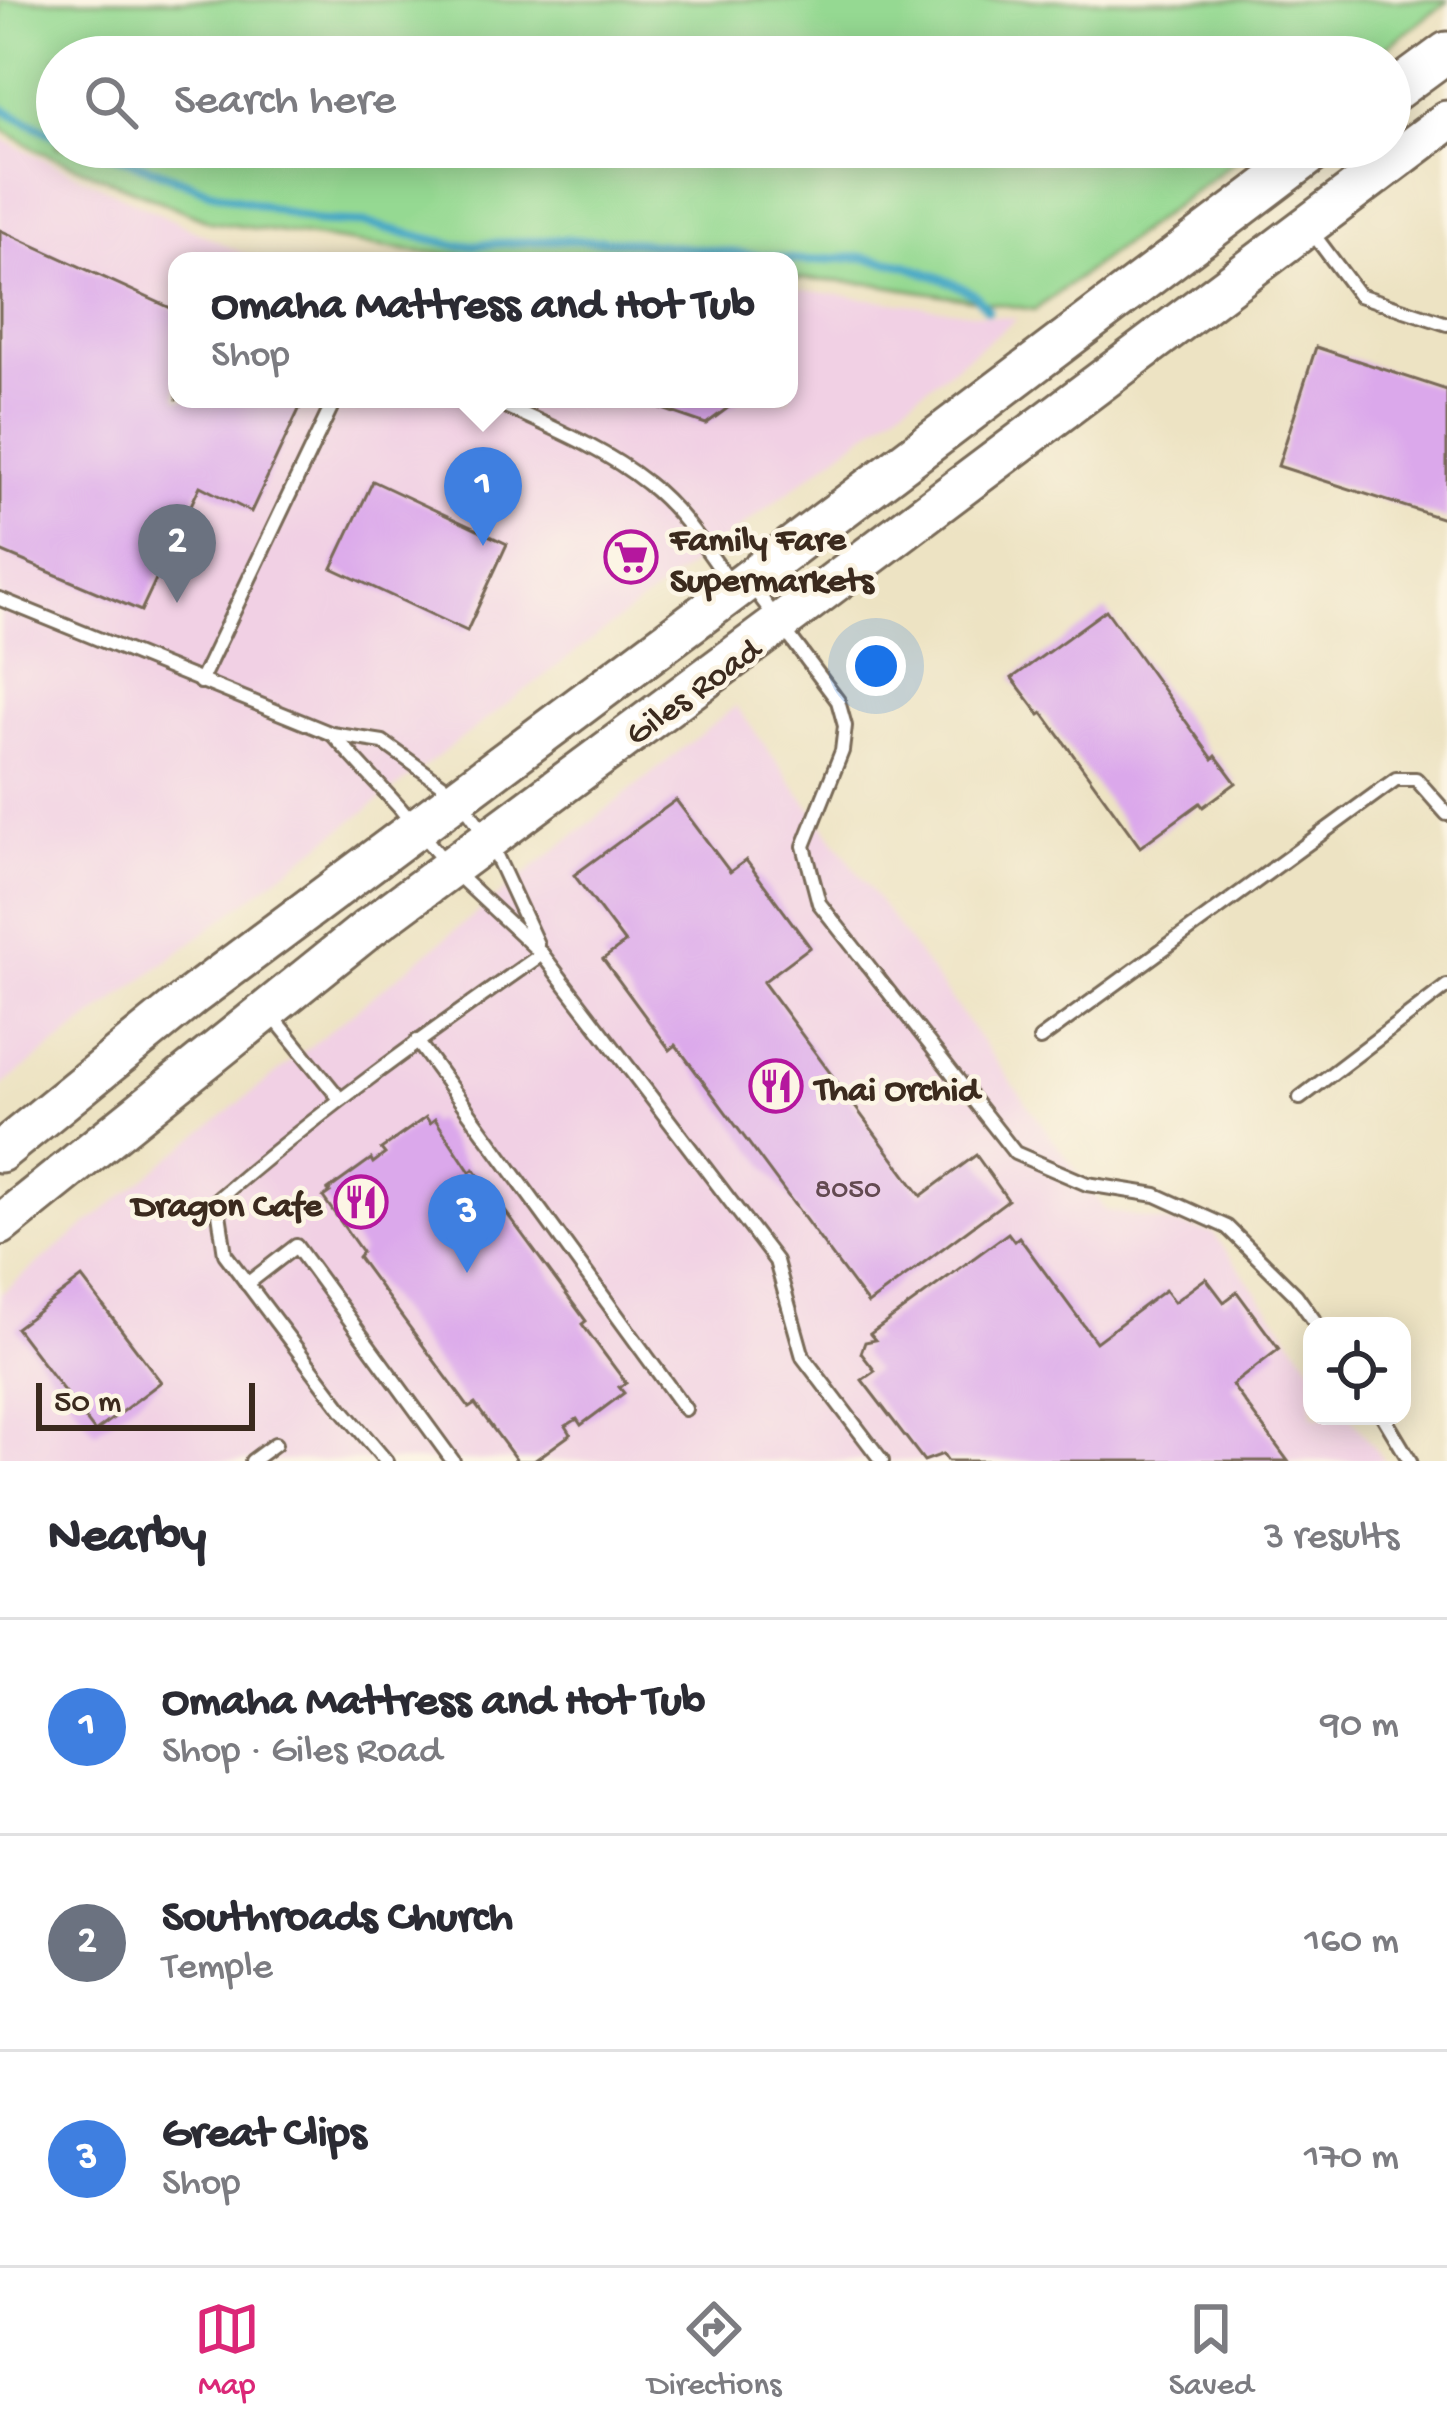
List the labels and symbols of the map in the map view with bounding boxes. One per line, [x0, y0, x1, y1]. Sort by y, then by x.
pin: 1 [444, 447, 522, 546]
pin: 2 [138, 504, 216, 603]
place label: Family Fare Supermarkets [669, 521, 875, 605]
supermarket icon: Family Fare Supermarkets [603, 529, 659, 585]
street label: Giles Road [618, 629, 773, 758]
your location [846, 636, 906, 696]
restaurant icon: Thai Orchid [748, 1058, 804, 1114]
place label: Thai Orchid [812, 1071, 983, 1114]
restaurant icon: Dragon Cafe [333, 1174, 389, 1230]
pin: 3 [428, 1174, 506, 1273]
house number: 8050 [815, 1174, 881, 1209]
place label: Dragon Cafe [129, 1187, 323, 1230]
scale bar [36, 1377, 255, 1430]

